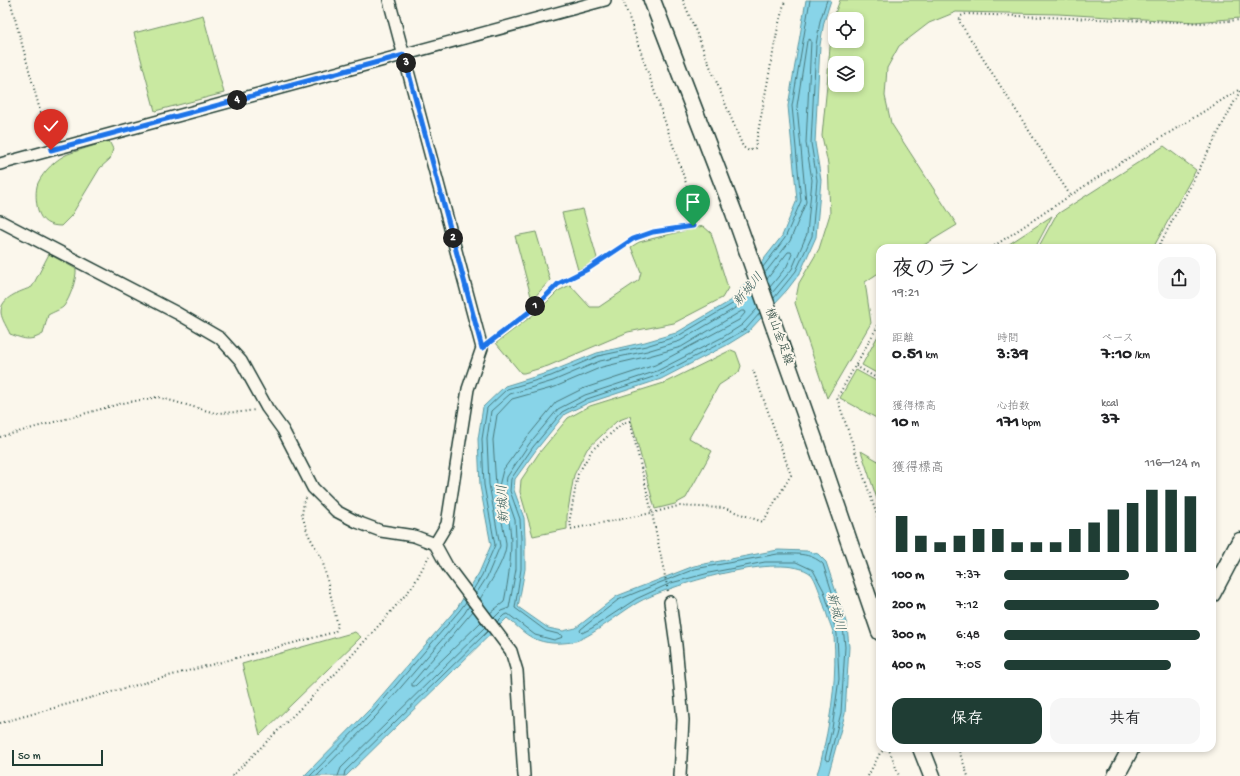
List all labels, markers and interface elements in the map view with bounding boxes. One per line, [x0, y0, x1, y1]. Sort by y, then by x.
map controls [828, 12, 864, 92]
button: locate [828, 12, 864, 48]
pin: 3 [396, 53, 416, 73]
button: layers [828, 56, 864, 92]
text: 3 [403, 57, 409, 69]
pin: 4 [227, 90, 247, 110]
text: 4 [234, 94, 240, 106]
pin [34, 109, 68, 150]
icon: check [40, 115, 62, 137]
pin [676, 185, 710, 226]
icon: arrive [682, 191, 704, 213]
pin: 2 [443, 228, 463, 248]
text: 2 [450, 232, 456, 244]
button: share [1158, 257, 1200, 299]
text: 夜のラン [892, 258, 980, 284]
water label: 新城川 [730, 270, 767, 310]
text: 19:21 [892, 286, 919, 301]
pin: 1 [525, 296, 545, 316]
text: 1 [533, 300, 537, 312]
street label: 横山金足線 [761, 306, 796, 368]
text: 距離 [892, 333, 914, 345]
text: 時間 [997, 333, 1019, 345]
text: ペース [1101, 333, 1134, 345]
text: 0.51 [892, 345, 923, 365]
text: 3:39 [997, 345, 1028, 365]
text: 7:10 [1101, 345, 1132, 365]
text: km [923, 350, 938, 362]
text: /km [1132, 350, 1150, 362]
text: kcal [1101, 398, 1119, 410]
text: 獲得標高 [892, 401, 936, 413]
text: 心拍数 [997, 401, 1030, 413]
text: 37 [1101, 410, 1119, 430]
text: 10 [892, 413, 909, 433]
text: 171 [997, 413, 1019, 433]
text: m [909, 418, 919, 430]
text: bpm [1019, 418, 1041, 430]
text: 116–124 m [1145, 456, 1200, 471]
text: 獲得標高 [892, 461, 944, 476]
water label: 新城川 [494, 484, 513, 524]
text: 100 m [892, 568, 924, 583]
text: 7:37 [956, 568, 980, 583]
water label: 新城川 [823, 591, 848, 633]
text: 200 m [892, 598, 925, 613]
text: 7:12 [956, 598, 978, 613]
text: 300 m [892, 628, 926, 643]
text: 6:48 [956, 628, 980, 643]
text: 400 m [892, 658, 925, 673]
text: 7:05 [956, 658, 981, 673]
button: 保存 [892, 698, 1042, 744]
button: 共有 [1050, 698, 1200, 744]
scale bar [12, 748, 103, 767]
text: 50 m [18, 751, 40, 763]

